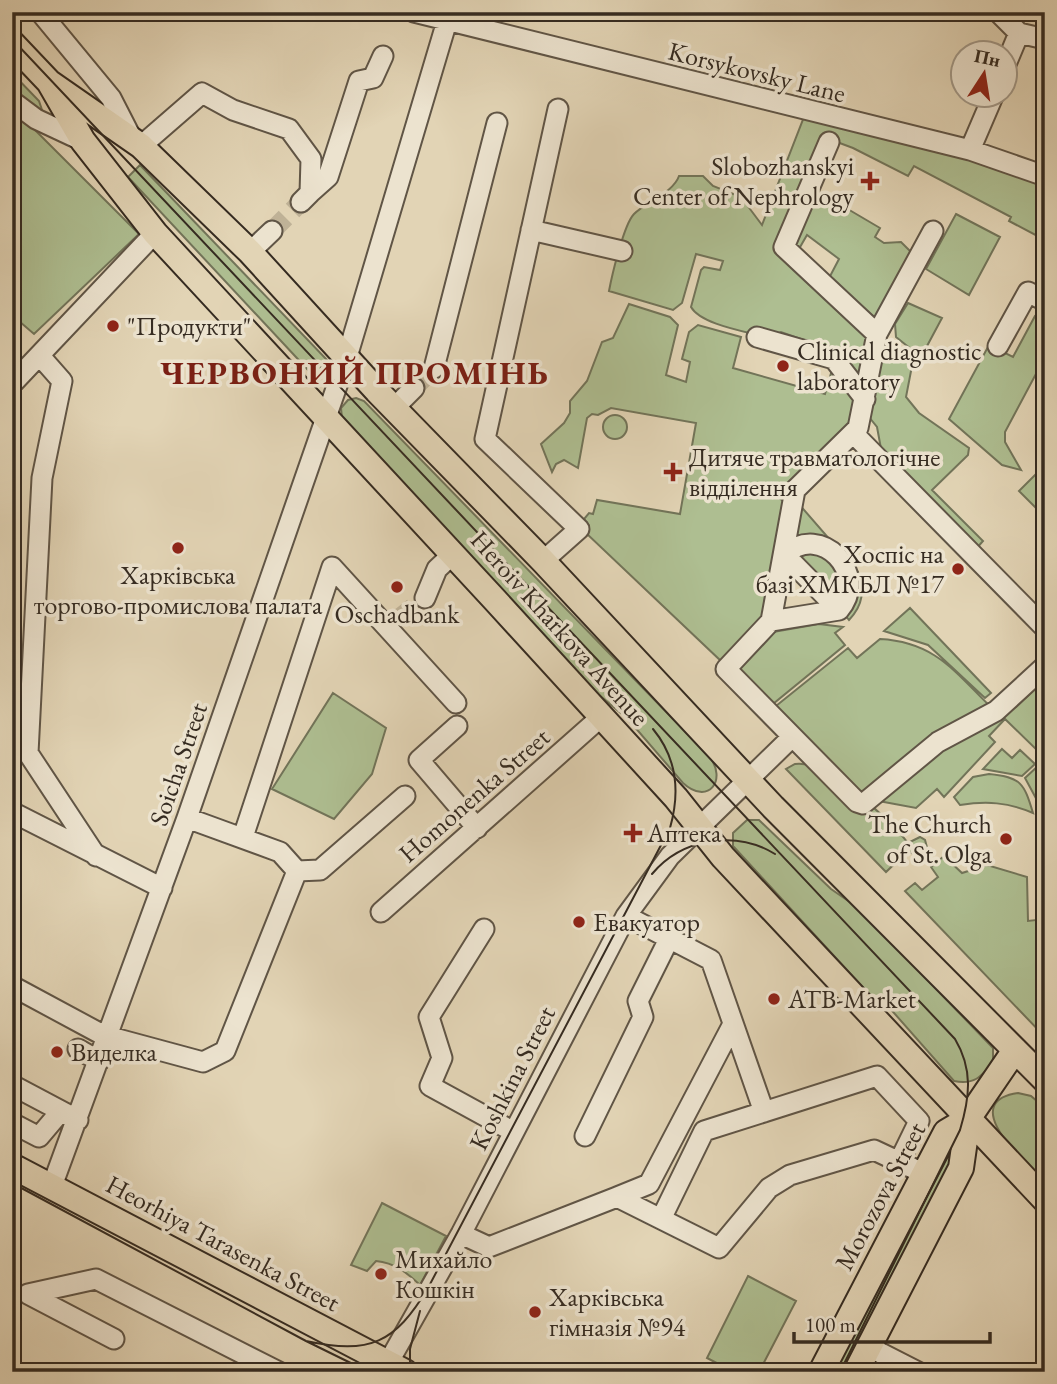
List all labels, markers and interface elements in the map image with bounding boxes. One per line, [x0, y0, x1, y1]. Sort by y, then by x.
street label: Korsykovsky Lane [665, 34, 849, 110]
north arrow [948, 38, 1018, 108]
text: Пн [972, 43, 1003, 73]
place label: Slobozhanskyi Center of Nephrology [633, 149, 855, 213]
marker: Slobozhanskyi Center of Nephrology [860, 171, 880, 191]
place label: "Продукти" [127, 309, 251, 343]
marker: "Продукти" [105, 318, 121, 334]
place label: Clinical diagnostic laboratory [797, 334, 982, 398]
district label: ЧЕРВОНИЙ ПРОМІНЬ [160, 351, 550, 394]
marker: Clinical diagnostic laboratory [775, 358, 791, 374]
place label: Дитяче травматологічне відділення [689, 440, 941, 504]
marker: Дитяче травматологічне відділення [663, 462, 683, 482]
street label: Heroiv Kharkova Avenue [463, 523, 657, 733]
place label: Хоспіс на базі ХМКБЛ №17 [756, 537, 945, 601]
marker: Харківська торгово-промислова палата [170, 540, 186, 556]
place label: Харківська торгово-промислова палата [34, 558, 323, 622]
marker: Хоспіс на базі ХМКБЛ №17 [950, 561, 966, 577]
marker: Oschadbank [389, 579, 405, 595]
place label: Oschadbank [335, 597, 460, 631]
street label: Soicha Street [141, 698, 215, 830]
street label: Homonenka Street [391, 720, 557, 870]
place label: The Church of St. Olga [868, 807, 993, 871]
place label: Аптека [646, 816, 722, 850]
marker: Аптека [625, 825, 641, 841]
marker: The Church of St. Olga [998, 831, 1014, 847]
place label: Евакуатор [593, 905, 700, 939]
marker: Евакуатор [571, 914, 587, 930]
place label: ATB-Market [787, 982, 916, 1016]
marker: ATB-Market [766, 991, 782, 1007]
street label: Koshkina Street [461, 1000, 563, 1156]
place label: Виделка [71, 1035, 158, 1069]
marker: Виделка [49, 1044, 65, 1060]
street label: Morozova Street [827, 1116, 933, 1276]
street label: Heorhiya Tarasenka Street [100, 1167, 346, 1319]
place label: Михайло Кошкін [395, 1242, 492, 1306]
marker: Михайло Кошкін [373, 1266, 389, 1282]
place label: Харківська гімназія №94 [548, 1280, 686, 1344]
scale bar [794, 1300, 990, 1344]
marker: Харківська гімназія №94 [527, 1304, 543, 1320]
text: 100 m [805, 1311, 856, 1338]

